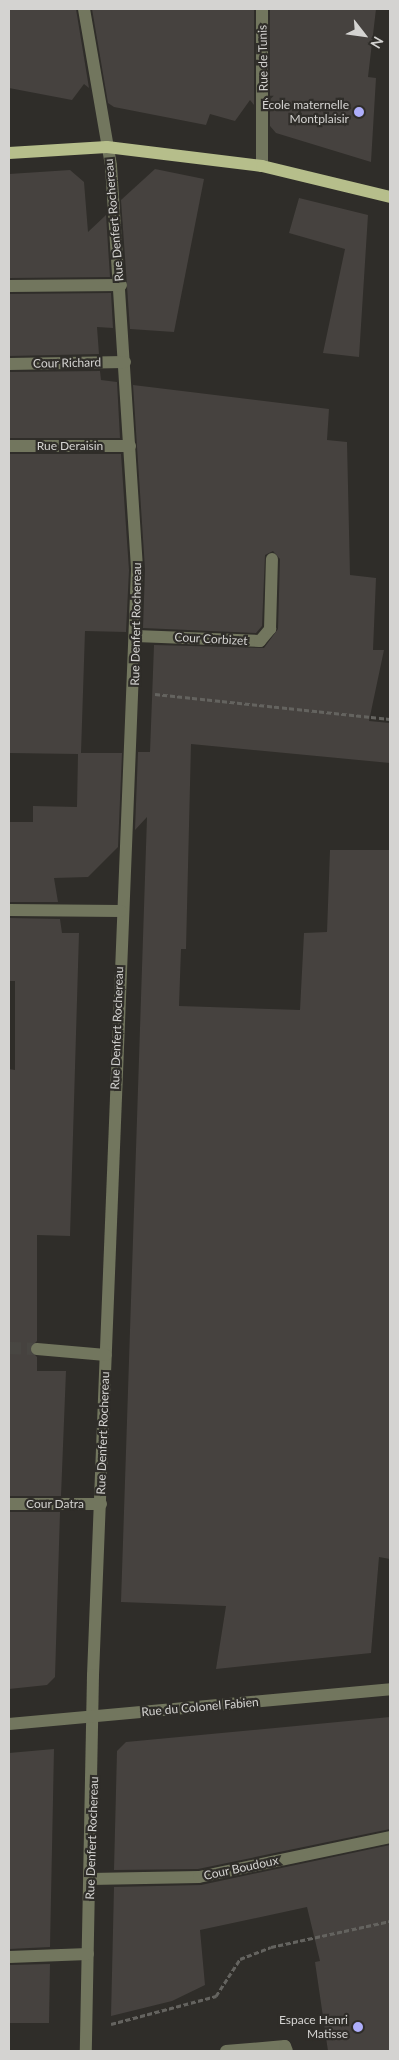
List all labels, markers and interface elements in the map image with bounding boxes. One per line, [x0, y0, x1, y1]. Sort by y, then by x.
north arrow [339, 10, 389, 60]
street label: Rue de Tunis [255, 24, 271, 92]
text: N [367, 34, 387, 52]
place label: École maternelle Montplaisir [262, 98, 349, 126]
marker: École maternelle Montplaisir [353, 106, 365, 118]
street label: Rue Denfert Rochereau [101, 158, 127, 282]
street label: Cour Richard [33, 355, 101, 371]
street label: Rue Deraisin [37, 439, 103, 453]
street label: Rue Denfert Rochereau [128, 562, 144, 686]
street label: Cour Corbizet [174, 630, 248, 648]
street label: Rue Denfert Rochereau [108, 966, 126, 1090]
street label: Rue Denfert Rochereau [94, 1371, 112, 1495]
street label: Cour Datra [26, 1497, 84, 1511]
street label: Rue du Colonel Fabien [141, 1695, 259, 1719]
street label: Rue Denfert Rochereau [83, 1776, 101, 1900]
street label: Cour Boudoux [202, 1853, 280, 1883]
place label: Espace Henri Matisse [279, 2013, 348, 2041]
marker: Espace Henri Matisse [352, 2021, 364, 2033]

